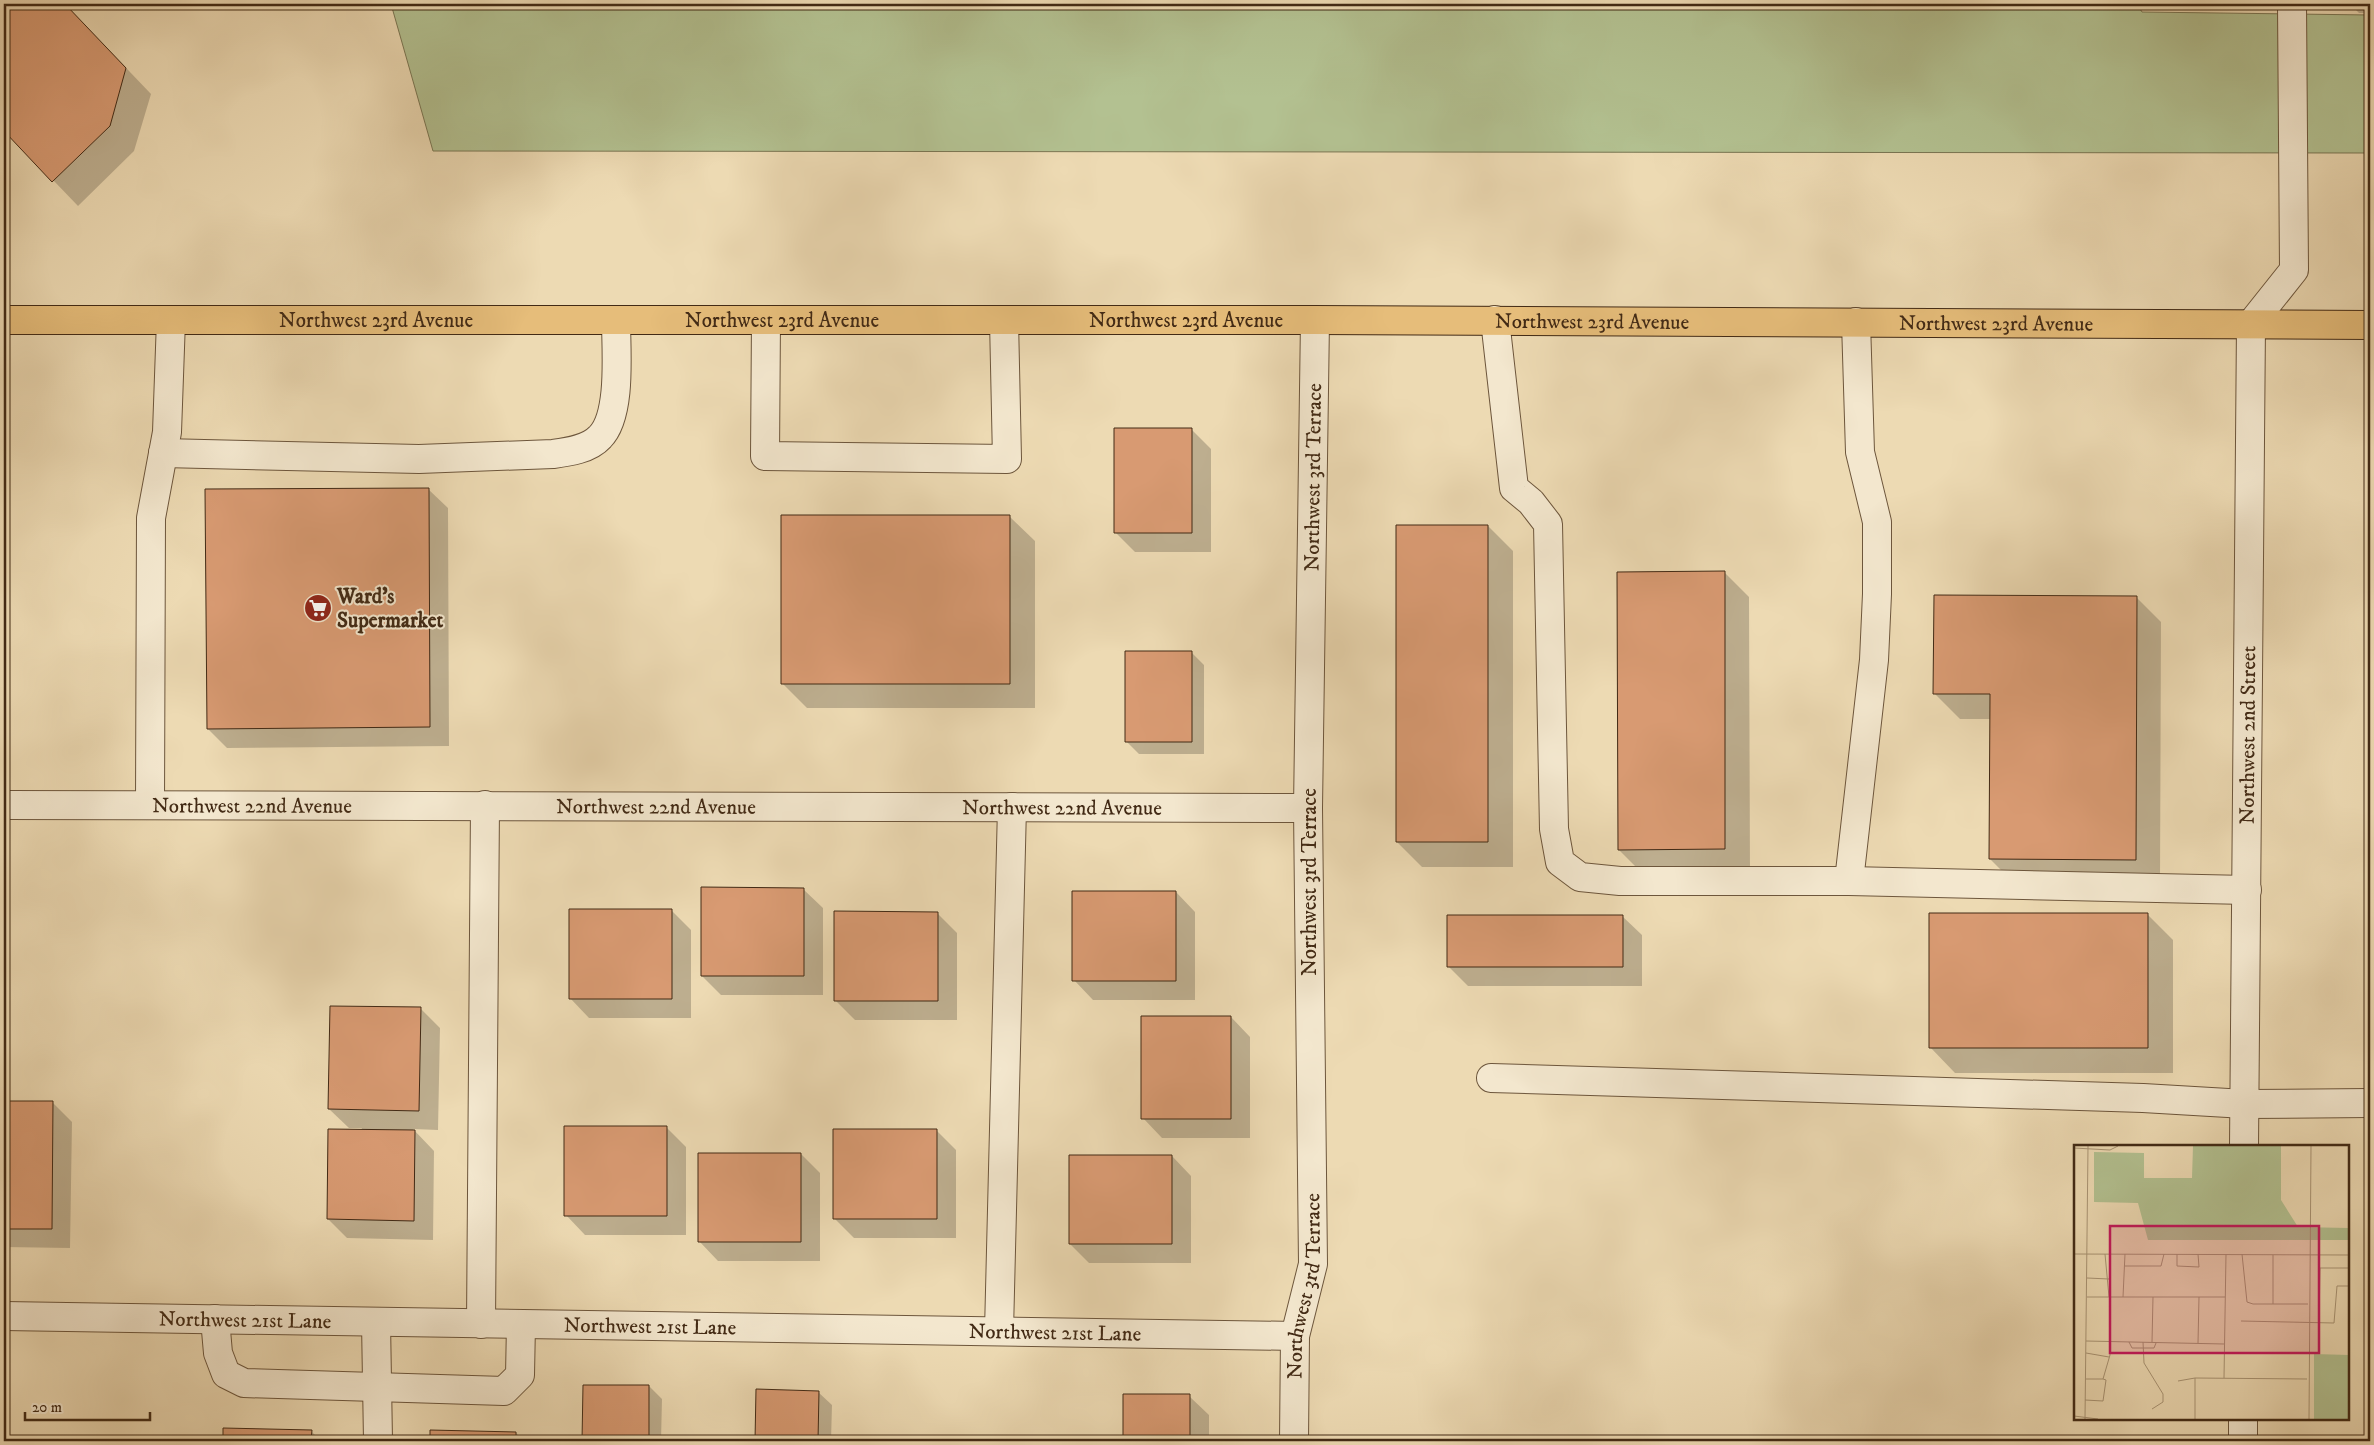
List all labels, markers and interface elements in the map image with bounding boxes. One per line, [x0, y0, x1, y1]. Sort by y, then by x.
street label: Northwest 23rd Avenue [279, 308, 473, 334]
street label: Northwest 23rd Avenue [685, 308, 879, 334]
street label: Northwest 23rd Avenue [1089, 308, 1283, 334]
street label: Northwest 23rd Avenue [1495, 309, 1689, 336]
street label: Northwest 23rd Avenue [1899, 311, 2093, 338]
street label: Northwest 3rd Terrace [1299, 383, 1328, 572]
place label: Ward's Supermarket [336, 584, 444, 634]
supermarket icon: Ward's Supermarket [303, 593, 333, 623]
street label: Northwest 2nd Street [2235, 645, 2262, 825]
street label: Northwest 3rd Terrace [1297, 788, 1323, 976]
street label: Northwest 22nd Avenue [152, 793, 352, 820]
street label: Northwest 22nd Avenue [556, 794, 756, 821]
street label: Northwest 22nd Avenue [962, 795, 1162, 822]
inset map [2074, 1145, 2349, 1420]
street label: Northwest 3rd Terrace [1283, 1193, 1327, 1379]
street label: Northwest 21st Lane [158, 1306, 332, 1335]
street label: Northwest 21st Lane [563, 1313, 737, 1341]
street label: Northwest 21st Lane [968, 1319, 1142, 1348]
scale bar [25, 1390, 150, 1422]
text: 20 m [32, 1398, 62, 1417]

